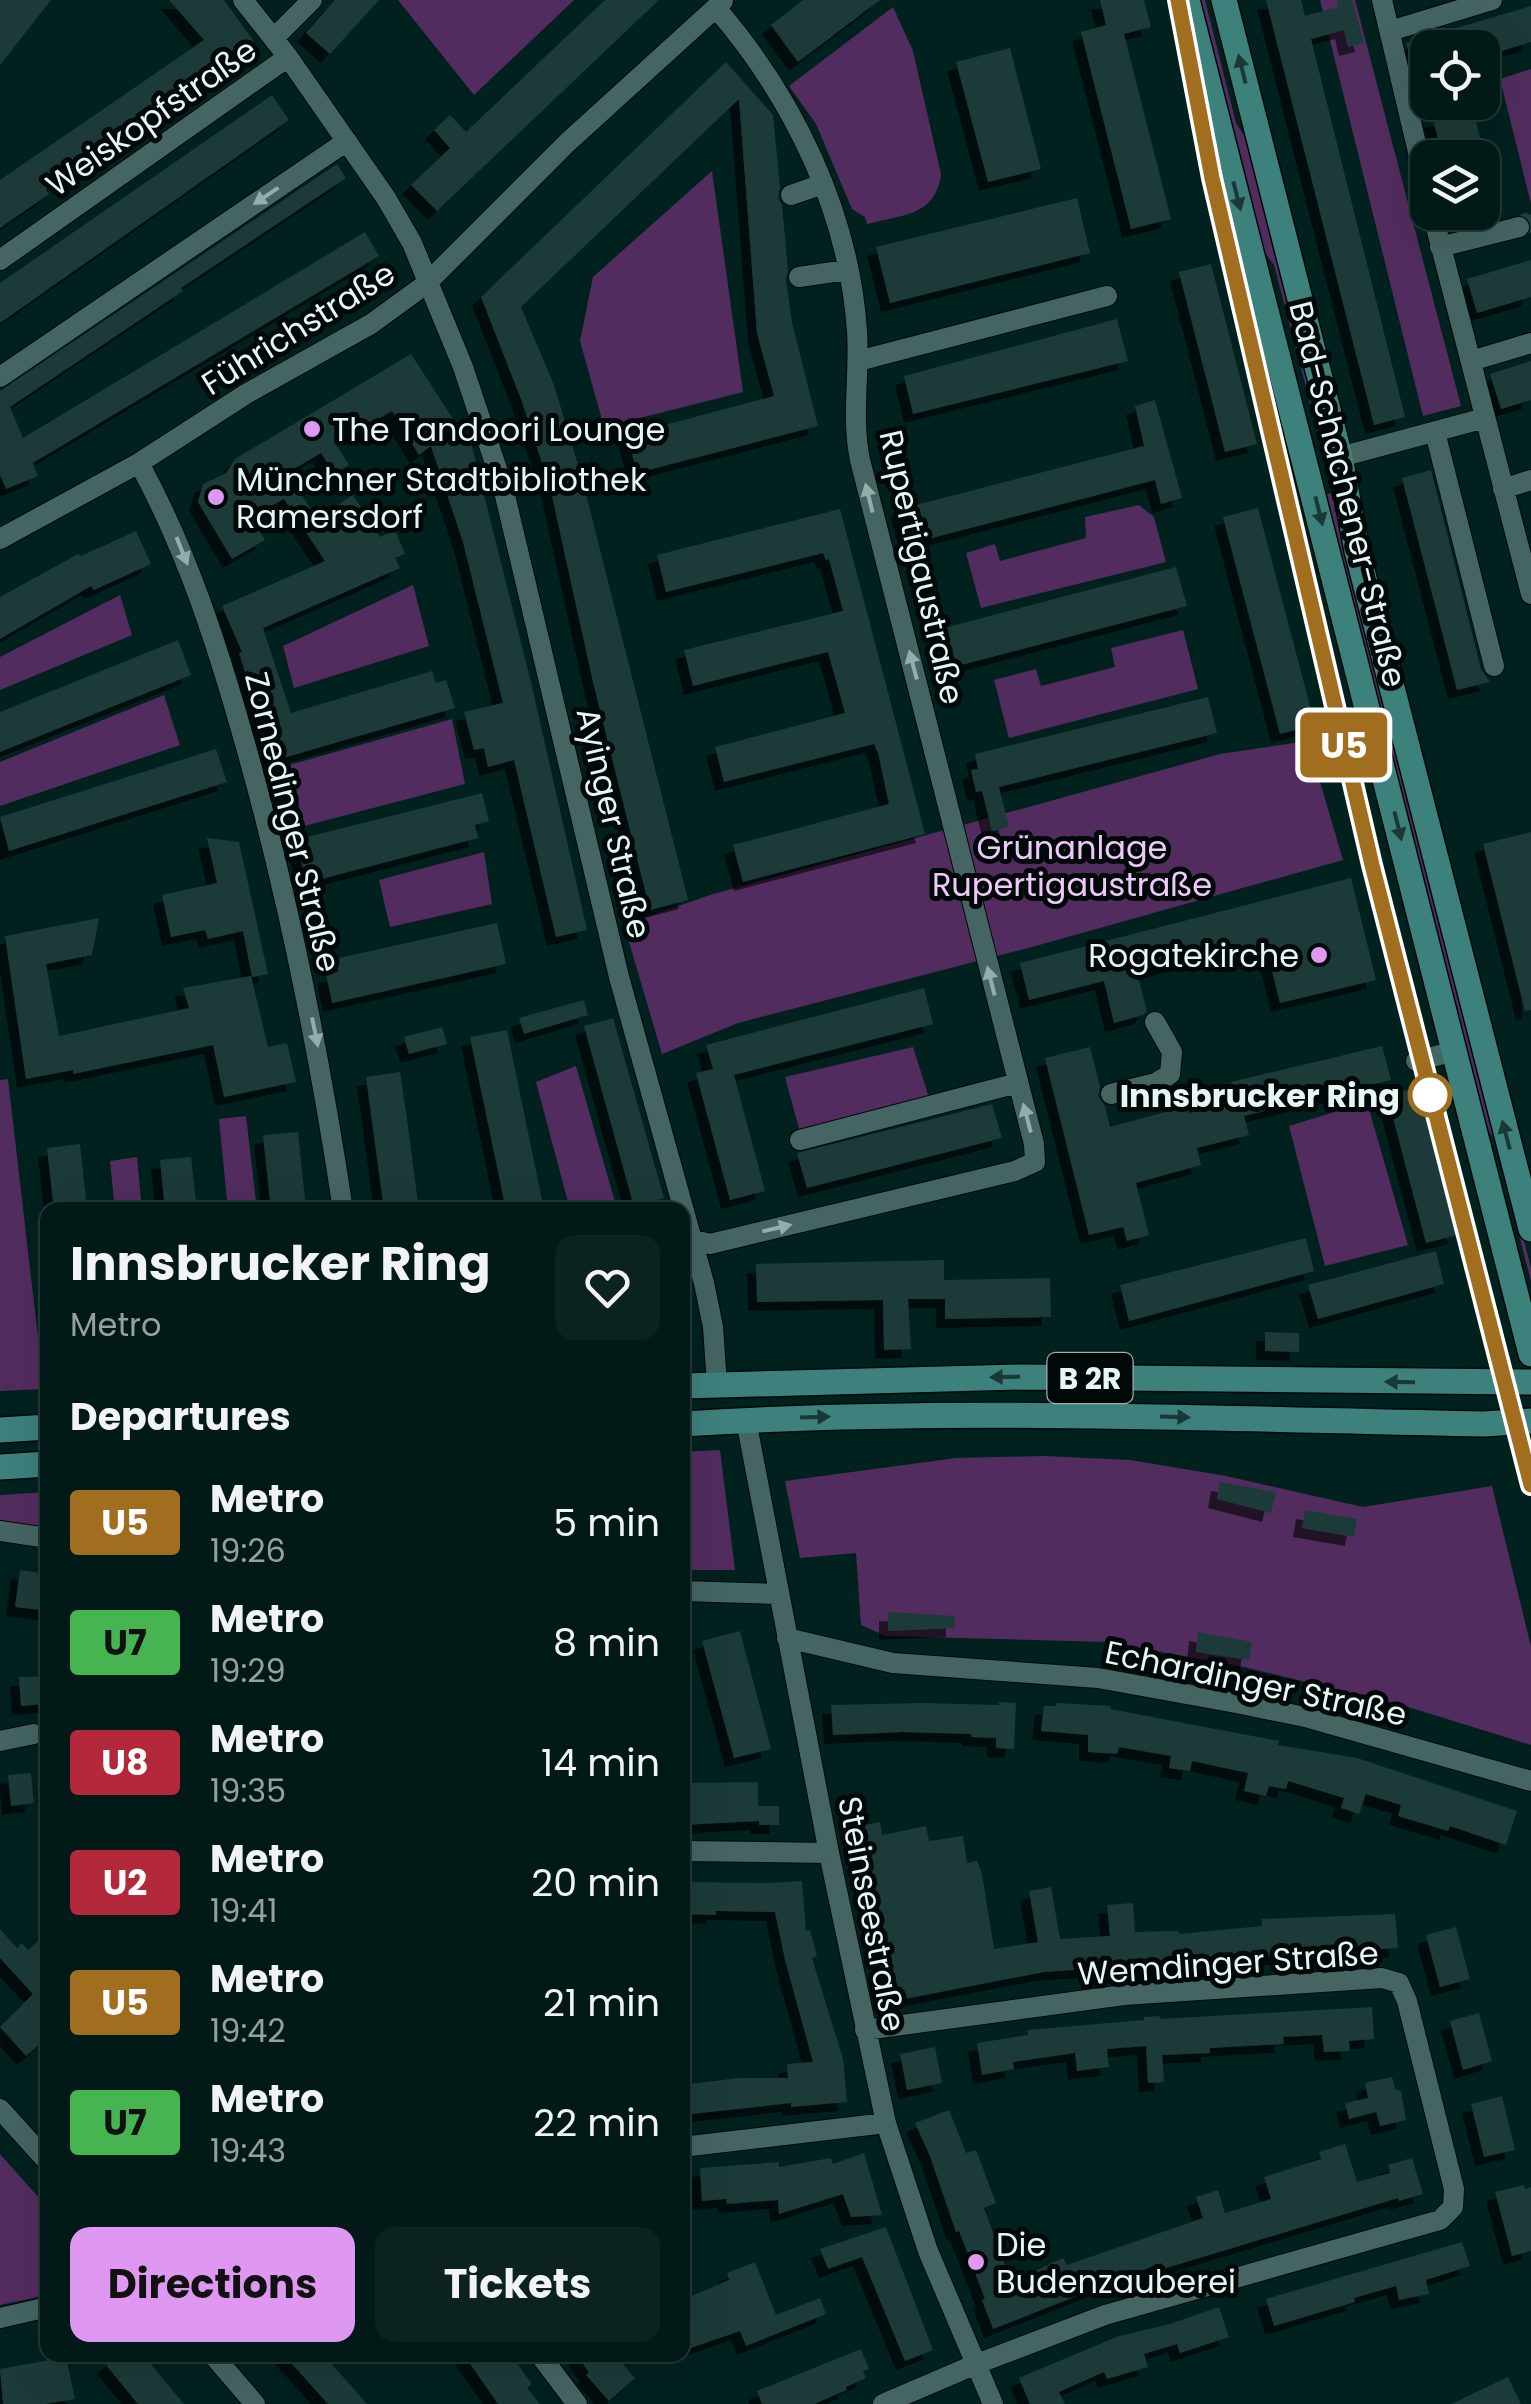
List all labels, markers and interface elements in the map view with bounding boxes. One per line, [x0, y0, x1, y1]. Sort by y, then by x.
street label: Weiskopfstraße [36, 27, 266, 207]
map controls [1410, 30, 1500, 230]
button: locate [1410, 30, 1500, 120]
one-way arrow [1233, 53, 1249, 84]
button: layers [1410, 140, 1500, 230]
one-way arrow [1230, 181, 1246, 212]
one-way arrow [253, 186, 280, 205]
street label: Führichstraße [193, 251, 403, 405]
street label: Bad-Schachener-Straße [1278, 296, 1418, 692]
place label: The Tandoori Lounge [332, 407, 665, 452]
marker: The Tandoori Lounge [301, 418, 323, 440]
street label: Rupertigaustraße [869, 425, 975, 709]
place label: Münchner Stadtbibliothek Ramersdorf [236, 457, 647, 539]
one-way arrow [861, 482, 877, 513]
marker: Münchner Stadtbibliothek Ramersdorf [205, 486, 227, 508]
one-way arrow [1311, 496, 1327, 527]
one-way arrow [174, 536, 190, 566]
one-way arrow [904, 650, 920, 681]
street label: Zornedinger Straße [234, 667, 352, 977]
street label: Ayinger Straße [566, 703, 662, 943]
line badge: U5 [1299, 712, 1389, 778]
text: U5 [1320, 721, 1368, 770]
one-way arrow [1391, 811, 1407, 842]
park label: Grünanlage Rupertigaustraße [932, 825, 1212, 907]
place label: Rogatekirche [1088, 933, 1299, 978]
marker: Rogatekirche [1308, 944, 1330, 966]
one-way arrow [983, 965, 998, 996]
one-way arrow [307, 1017, 323, 1048]
place label: Innsbrucker Ring [1120, 1073, 1400, 1118]
marker: Innsbrucker Ring [1409, 1074, 1451, 1116]
one-way arrow [1019, 1103, 1035, 1134]
one-way arrow [1498, 1119, 1513, 1150]
one-way arrow [762, 1220, 793, 1235]
text: Innsbrucker Ring [70, 1230, 491, 1297]
button: heart [555, 1235, 660, 1340]
text: Metro [70, 1302, 161, 1347]
road number: B 2R [1048, 1353, 1132, 1403]
one-way arrow [989, 1369, 1021, 1385]
one-way arrow [1384, 1374, 1416, 1390]
text: Departures [70, 1390, 291, 1443]
one-way arrow [799, 1409, 831, 1425]
one-way arrow [1159, 1409, 1191, 1425]
text: Metro [210, 1472, 324, 1525]
text: 5 min [553, 1496, 660, 1549]
text: U5 [101, 1498, 149, 1547]
text: 19:26 [210, 1528, 286, 1573]
text: Metro [210, 1592, 324, 1645]
text: 8 min [553, 1616, 660, 1669]
text: U7 [103, 1618, 147, 1667]
street label: Echardinger Straße [1101, 1629, 1411, 1737]
text: 19:29 [210, 1648, 286, 1693]
text: Metro [210, 1712, 324, 1765]
text: 14 min [541, 1736, 660, 1789]
text: U8 [101, 1738, 149, 1787]
text: 19:35 [210, 1768, 286, 1813]
street label: Steinseestraße [827, 1793, 917, 2035]
text: Metro [210, 1832, 324, 1885]
text: 20 min [531, 1856, 660, 1909]
text: U2 [103, 1858, 147, 1907]
text: 19:41 [210, 1888, 278, 1933]
street label: Wemdinger Straße [1076, 1930, 1380, 1996]
text: Metro [210, 1952, 324, 2005]
text: 21 min [543, 1976, 660, 2029]
text: U5 [101, 1978, 149, 2027]
text: 19:42 [210, 2008, 286, 2053]
text: Metro [210, 2072, 324, 2125]
text: 22 min [533, 2096, 660, 2149]
text: U7 [103, 2098, 147, 2147]
text: 19:43 [210, 2128, 286, 2173]
place label: Die Budenzauberei [996, 2222, 1236, 2304]
button: Directions [70, 2227, 355, 2342]
button: Tickets [375, 2227, 660, 2342]
marker: Die Budenzauberei [965, 2251, 987, 2273]

